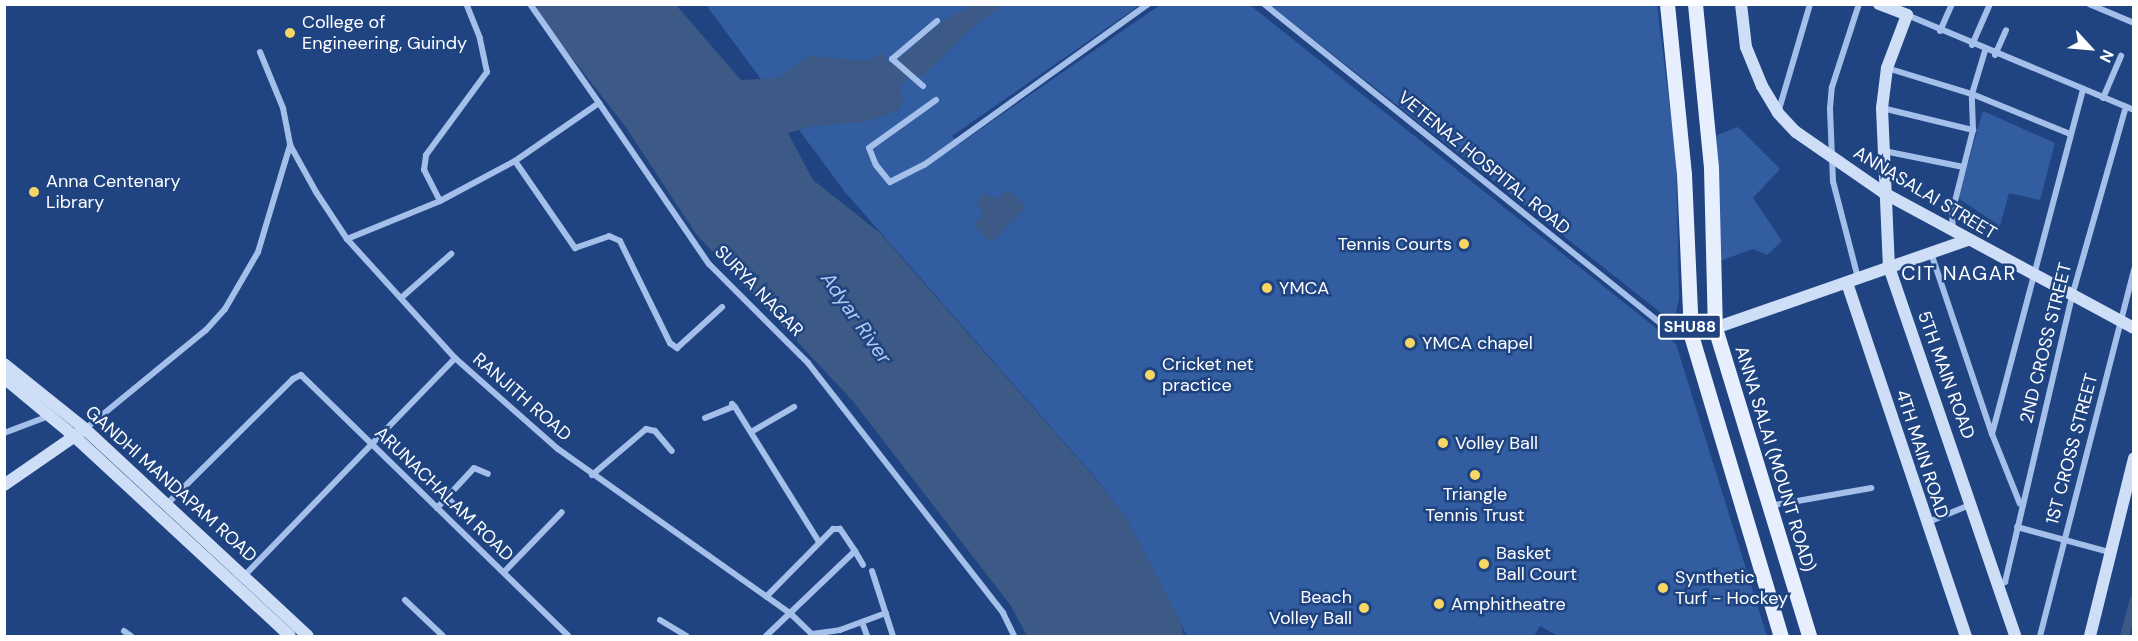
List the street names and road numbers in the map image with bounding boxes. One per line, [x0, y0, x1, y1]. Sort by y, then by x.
street label: VETENAZ HOSPITAL ROAD [1393, 87, 1575, 239]
street label: ANNASALAI STREET [1850, 142, 2000, 244]
street label: SURYA NAGAR [710, 241, 808, 341]
street label: 2ND CROSS STREET [2016, 261, 2076, 425]
street label: 5TH MAIN ROAD [1913, 308, 1979, 442]
road number: SHU88 [1657, 314, 1723, 340]
street label: ANNA SALAI (MOUNT ROAD) [1730, 344, 1820, 574]
street label: RANJITH ROAD [468, 348, 576, 446]
street label: 1ST CROSS STREET [2041, 371, 2103, 527]
street label: 4TH MAIN ROAD [1891, 387, 1953, 521]
street label: GANDHI MANDAPAM ROAD [81, 401, 261, 567]
street label: ARUNACHALAM ROAD [370, 422, 518, 566]

